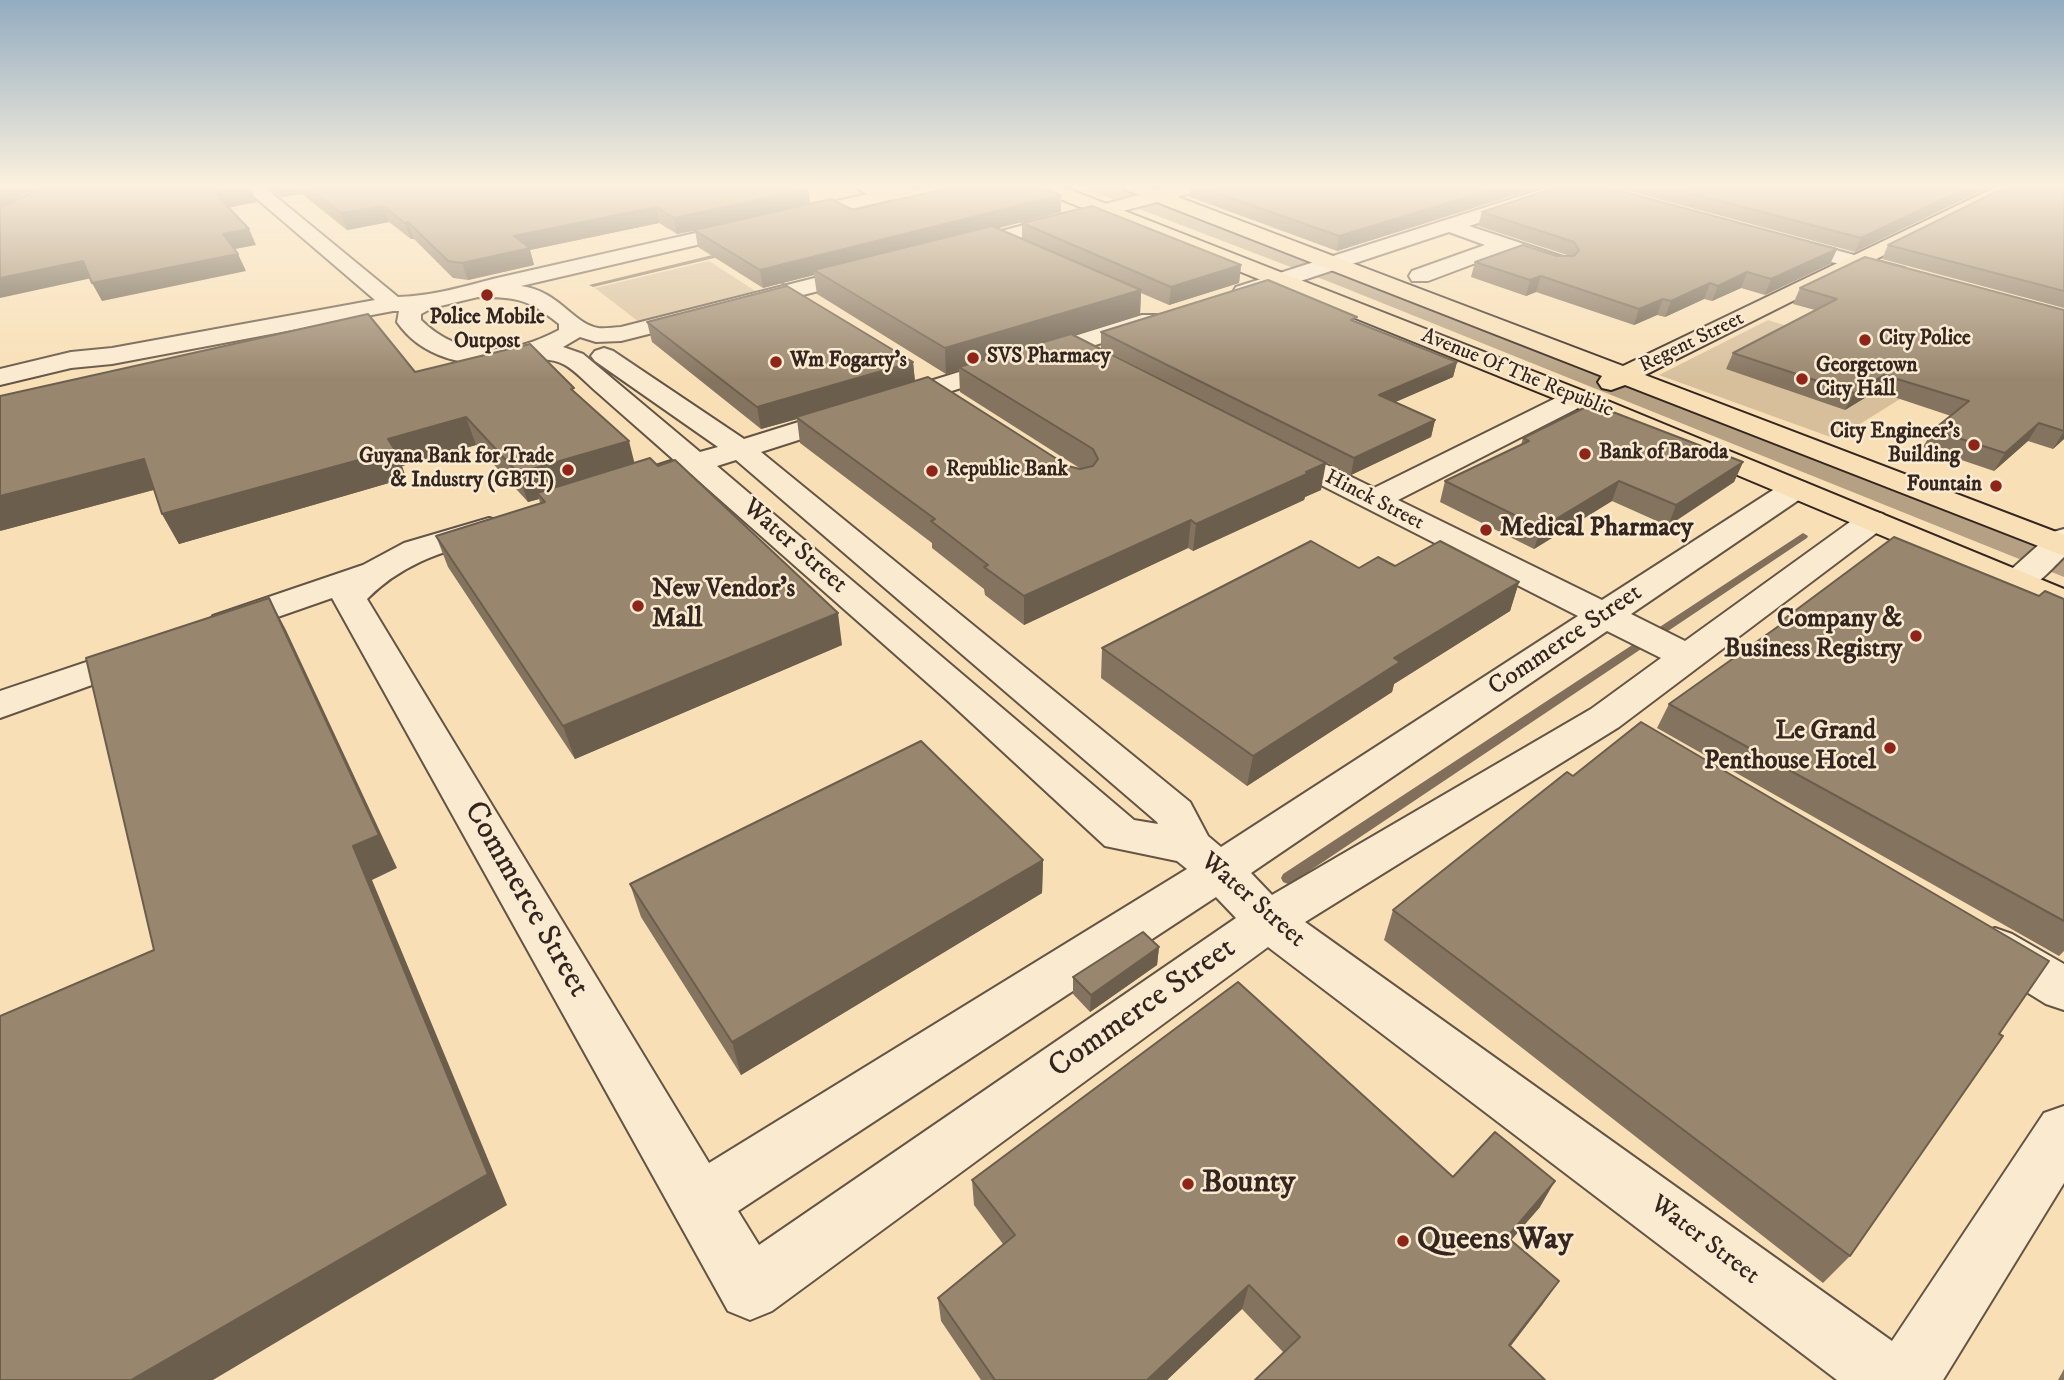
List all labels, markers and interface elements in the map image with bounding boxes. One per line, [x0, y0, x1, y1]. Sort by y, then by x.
marker: Police Mobile Outpost [479, 287, 495, 303]
place label: Police Mobile Outpost [429, 306, 545, 356]
street label: Regent Street [1636, 307, 1748, 379]
street label: Avenue Of The Republic [1417, 324, 1617, 424]
place label: City Police [1879, 327, 1971, 353]
marker: City Police [1857, 332, 1873, 348]
place label: SVS Pharmacy [987, 345, 1110, 371]
place label: Wm Fogarty's [790, 349, 907, 375]
marker: SVS Pharmacy [965, 350, 981, 366]
marker: Wm Fogarty's [768, 354, 784, 370]
place label: Georgetown City Hall [1816, 354, 1918, 404]
marker: Georgetown City Hall [1794, 371, 1810, 387]
place label: City Engineer's Building [1830, 420, 1960, 470]
marker: City Engineer's Building [1966, 437, 1982, 453]
place label: Bank of Baroda [1599, 441, 1728, 467]
place label: Guyana Bank for Trade & Industry (GBTI) [359, 445, 554, 495]
marker: Bank of Baroda [1577, 446, 1593, 462]
place label: Republic Bank [946, 458, 1068, 484]
marker: Guyana Bank for Trade & Industry (GBTI) [560, 462, 576, 478]
marker: Republic Bank [924, 463, 940, 479]
street label: Hinck Street [1320, 465, 1428, 537]
place label: Fountain [1907, 473, 1982, 499]
marker: Fountain [1988, 478, 2004, 494]
street label: Water Street [735, 493, 853, 601]
place label: Medical Pharmacy [1500, 514, 1693, 546]
marker: Medical Pharmacy [1478, 522, 1494, 538]
place label: New Vendor's Mall [652, 575, 795, 636]
street label: Commerce Street [1483, 578, 1649, 704]
marker: New Vendor's Mall [630, 598, 646, 614]
place label: Company & Business Registry [1724, 605, 1902, 666]
marker: Company & Business Registry [1908, 628, 1924, 644]
place label: Le Grand Penthouse Hotel [1704, 717, 1876, 778]
marker: Le Grand Penthouse Hotel [1882, 740, 1898, 756]
street label: Commerce Street [454, 795, 596, 1005]
street label: Water Street [1193, 847, 1311, 955]
street label: Commerce Street [1042, 930, 1244, 1088]
place label: Bounty [1202, 1165, 1295, 1203]
marker: Bounty [1180, 1176, 1196, 1192]
street label: Water Street [1643, 1190, 1765, 1292]
place label: Queens Way [1417, 1222, 1573, 1260]
marker: Queens Way [1395, 1233, 1411, 1249]

